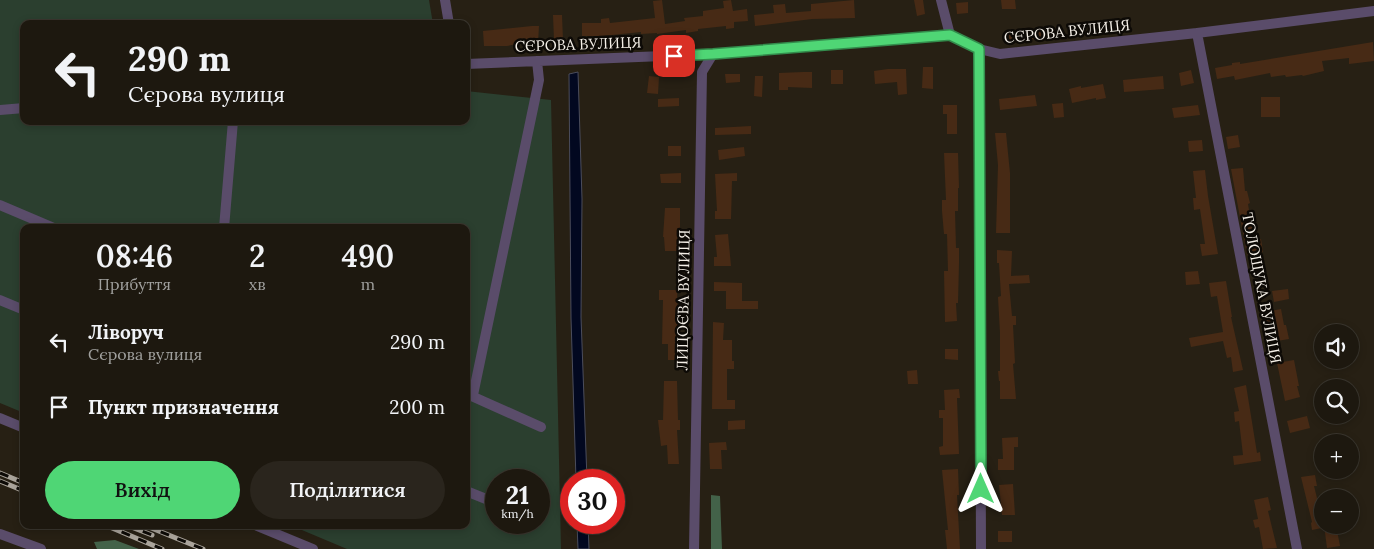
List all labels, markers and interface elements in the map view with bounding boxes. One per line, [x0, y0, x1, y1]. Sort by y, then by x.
street label: СЄРОВА ВУЛИЦЯ [1003, 15, 1131, 47]
street label: СЄРОВА ВУЛИЦЯ [514, 32, 642, 56]
pin [653, 35, 695, 77]
text: 290 m [128, 36, 230, 81]
icon: left [45, 40, 110, 105]
icon: arrive [660, 42, 688, 70]
text: Сєрова вулиця [128, 80, 285, 108]
street label: ТОЛОЩУКА ВУЛИЦЯ [1238, 211, 1286, 365]
street label: ЛИЦОЄВА ВУЛИЦЯ [672, 229, 694, 371]
text: 08:46 [96, 237, 173, 275]
text: 2 [249, 237, 265, 275]
text: 490 [342, 237, 394, 275]
text: Прибуття [98, 274, 171, 294]
text: хв [249, 274, 266, 294]
text: m [361, 274, 375, 294]
text: Ліворуч [88, 320, 164, 344]
map controls [1314, 324, 1359, 534]
button: sound [1314, 324, 1359, 369]
icon: left [45, 328, 73, 356]
text: 290 m [390, 330, 445, 354]
text: Сєрова вулиця [88, 344, 202, 364]
button: search [1314, 379, 1359, 424]
icon: arrive [45, 393, 73, 421]
text: Пункт призначення [88, 395, 279, 419]
text: 200 m [389, 395, 445, 419]
button: + [1314, 434, 1359, 479]
button: Вихід [45, 461, 240, 519]
button: Поділитися [250, 461, 445, 519]
position arrow [954, 462, 1006, 514]
speed limit sign: 30 [560, 469, 625, 534]
text: 21 [506, 479, 529, 511]
button: − [1314, 489, 1359, 534]
text: km/h [501, 506, 534, 521]

